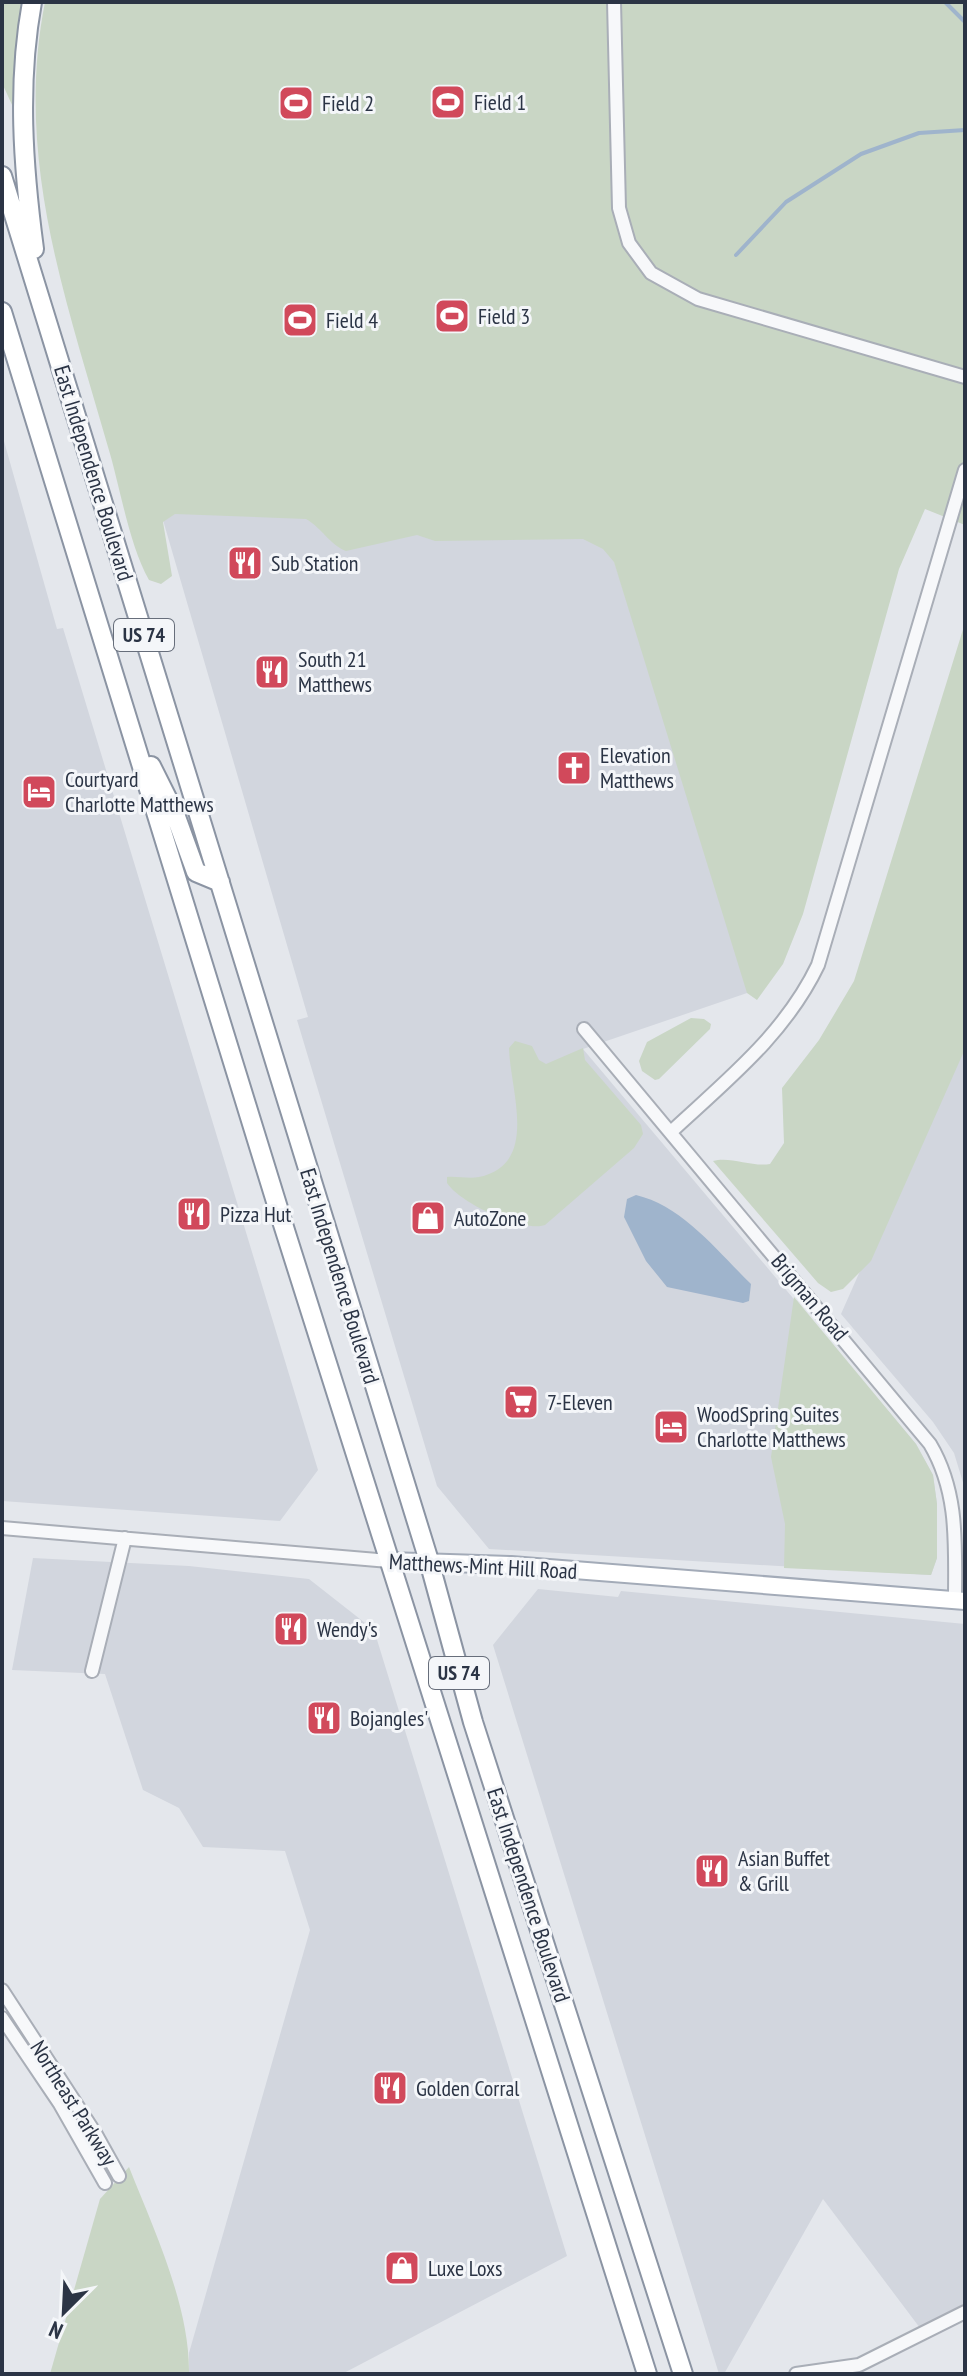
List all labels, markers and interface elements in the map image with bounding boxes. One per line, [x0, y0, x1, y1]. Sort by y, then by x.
sports icon: Field 1 [429, 83, 467, 121]
sports icon: Field 2 [277, 84, 315, 122]
place label: Field 1 [474, 88, 526, 116]
place label: Field 2 [322, 89, 374, 117]
sports icon: Field 3 [433, 297, 471, 335]
sports icon: Field 4 [281, 301, 319, 339]
place label: Field 3 [478, 302, 530, 330]
place label: Field 4 [326, 306, 378, 334]
street label: East Independence Boulevard [48, 362, 140, 584]
restaurant icon: Sub Station [226, 544, 264, 582]
place label: Sub Station [271, 549, 358, 577]
road number: US 74 [114, 619, 174, 651]
place label: South 21 Matthews [298, 645, 372, 698]
restaurant icon: South 21 Matthews [253, 653, 291, 691]
place label: Elevation Matthews [600, 741, 674, 794]
church icon: Elevation Matthews [555, 749, 593, 787]
place label: Courtyard Charlotte Matthews [65, 765, 214, 818]
hotel icon: Courtyard Charlotte Matthews [20, 773, 58, 811]
street label: East Independence Boulevard [294, 1165, 386, 1387]
restaurant icon: Pizza Hut [175, 1195, 213, 1233]
shop icon: AutoZone [409, 1199, 447, 1237]
place label: Pizza Hut [220, 1200, 291, 1228]
place label: AutoZone [454, 1204, 526, 1232]
street label: Brigman Road [765, 1248, 855, 1346]
supermarket icon: 7-Eleven [502, 1383, 540, 1421]
place label: 7-Eleven [547, 1388, 613, 1416]
place label: WoodSpring Suites Charlotte Matthews [697, 1400, 846, 1453]
hotel icon: WoodSpring Suites Charlotte Matthews [652, 1408, 690, 1446]
street label: Matthews-Mint Hill Road [388, 1547, 578, 1585]
restaurant icon: Wendy's [272, 1610, 310, 1648]
place label: Wendy's [317, 1615, 378, 1643]
road number: US 74 [429, 1657, 489, 1689]
restaurant icon: Bojangles' [305, 1699, 343, 1737]
place label: Bojangles' [350, 1704, 428, 1732]
street label: East Independence Boulevard [481, 1784, 577, 2006]
place label: Asian Buffet & Grill [738, 1844, 830, 1897]
restaurant icon: Asian Buffet & Grill [693, 1852, 731, 1890]
street label: Northeast Parkway [24, 2035, 124, 2171]
restaurant icon: Golden Corral [371, 2069, 409, 2107]
place label: Golden Corral [416, 2074, 520, 2102]
shop icon: Luxe Loxs [383, 2249, 421, 2287]
place label: Luxe Loxs [428, 2254, 503, 2282]
north arrow [24, 2272, 104, 2352]
text: N [45, 2315, 67, 2345]

